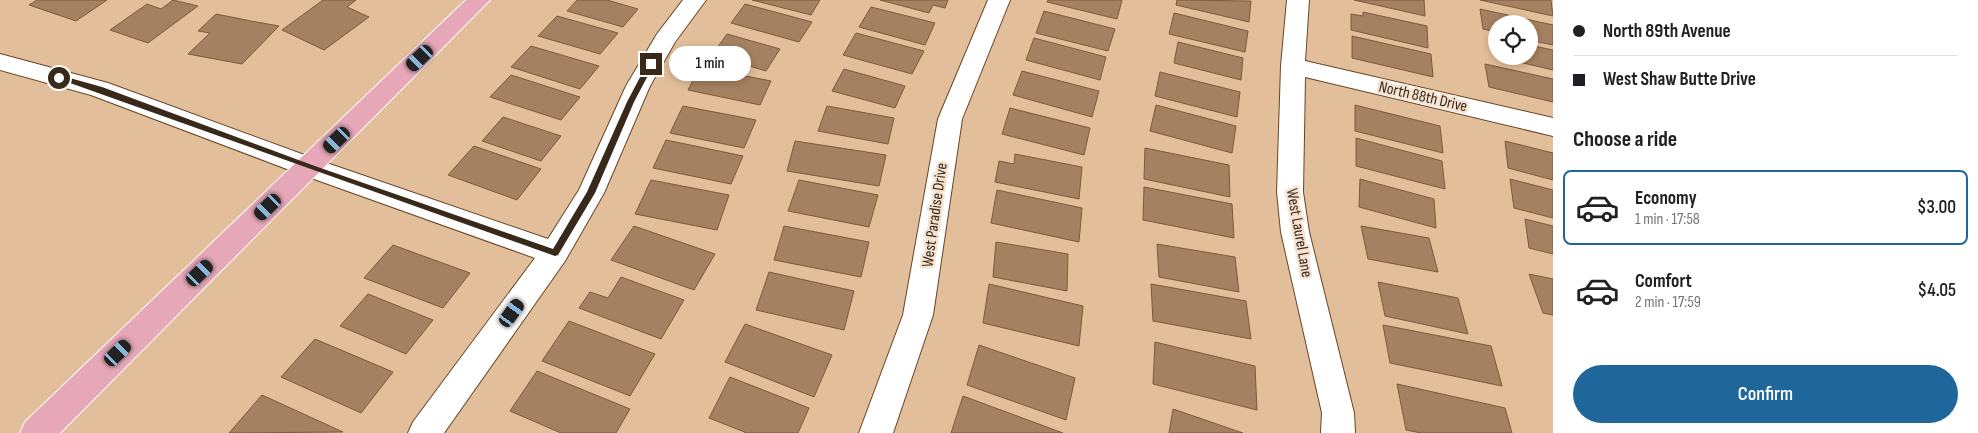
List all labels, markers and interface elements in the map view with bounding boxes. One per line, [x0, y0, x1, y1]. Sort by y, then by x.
map controls [1488, 15, 1538, 65]
button: locate [1488, 15, 1538, 65]
text: North 89th Avenue [1603, 20, 1731, 43]
car [403, 42, 436, 74]
callout: 1 min [668, 46, 751, 82]
route end [640, 53, 662, 75]
text: 1 min [695, 54, 725, 73]
route start [48, 67, 70, 89]
text: West Shaw Butte Drive [1603, 68, 1756, 91]
street label: North 88th Drive [1377, 78, 1469, 116]
car [320, 124, 353, 156]
text: Choose a ride [1573, 126, 1677, 153]
street label: West Paradise Drive [918, 162, 952, 268]
icon: car [1575, 185, 1620, 230]
street label: West Laurel Lane [1282, 187, 1316, 279]
text: Economy [1635, 187, 1697, 210]
car [251, 191, 284, 223]
text: $3.00 [1917, 196, 1956, 219]
text: 1 min · 17:58 [1635, 210, 1700, 229]
car [183, 257, 216, 289]
icon: car [1575, 268, 1620, 313]
text: Comfort [1635, 270, 1692, 293]
text: $4.05 [1918, 279, 1956, 302]
text: 2 min · 17:59 [1635, 293, 1701, 312]
car [497, 296, 526, 330]
car [101, 337, 134, 369]
button: Confirm [1573, 365, 1958, 423]

